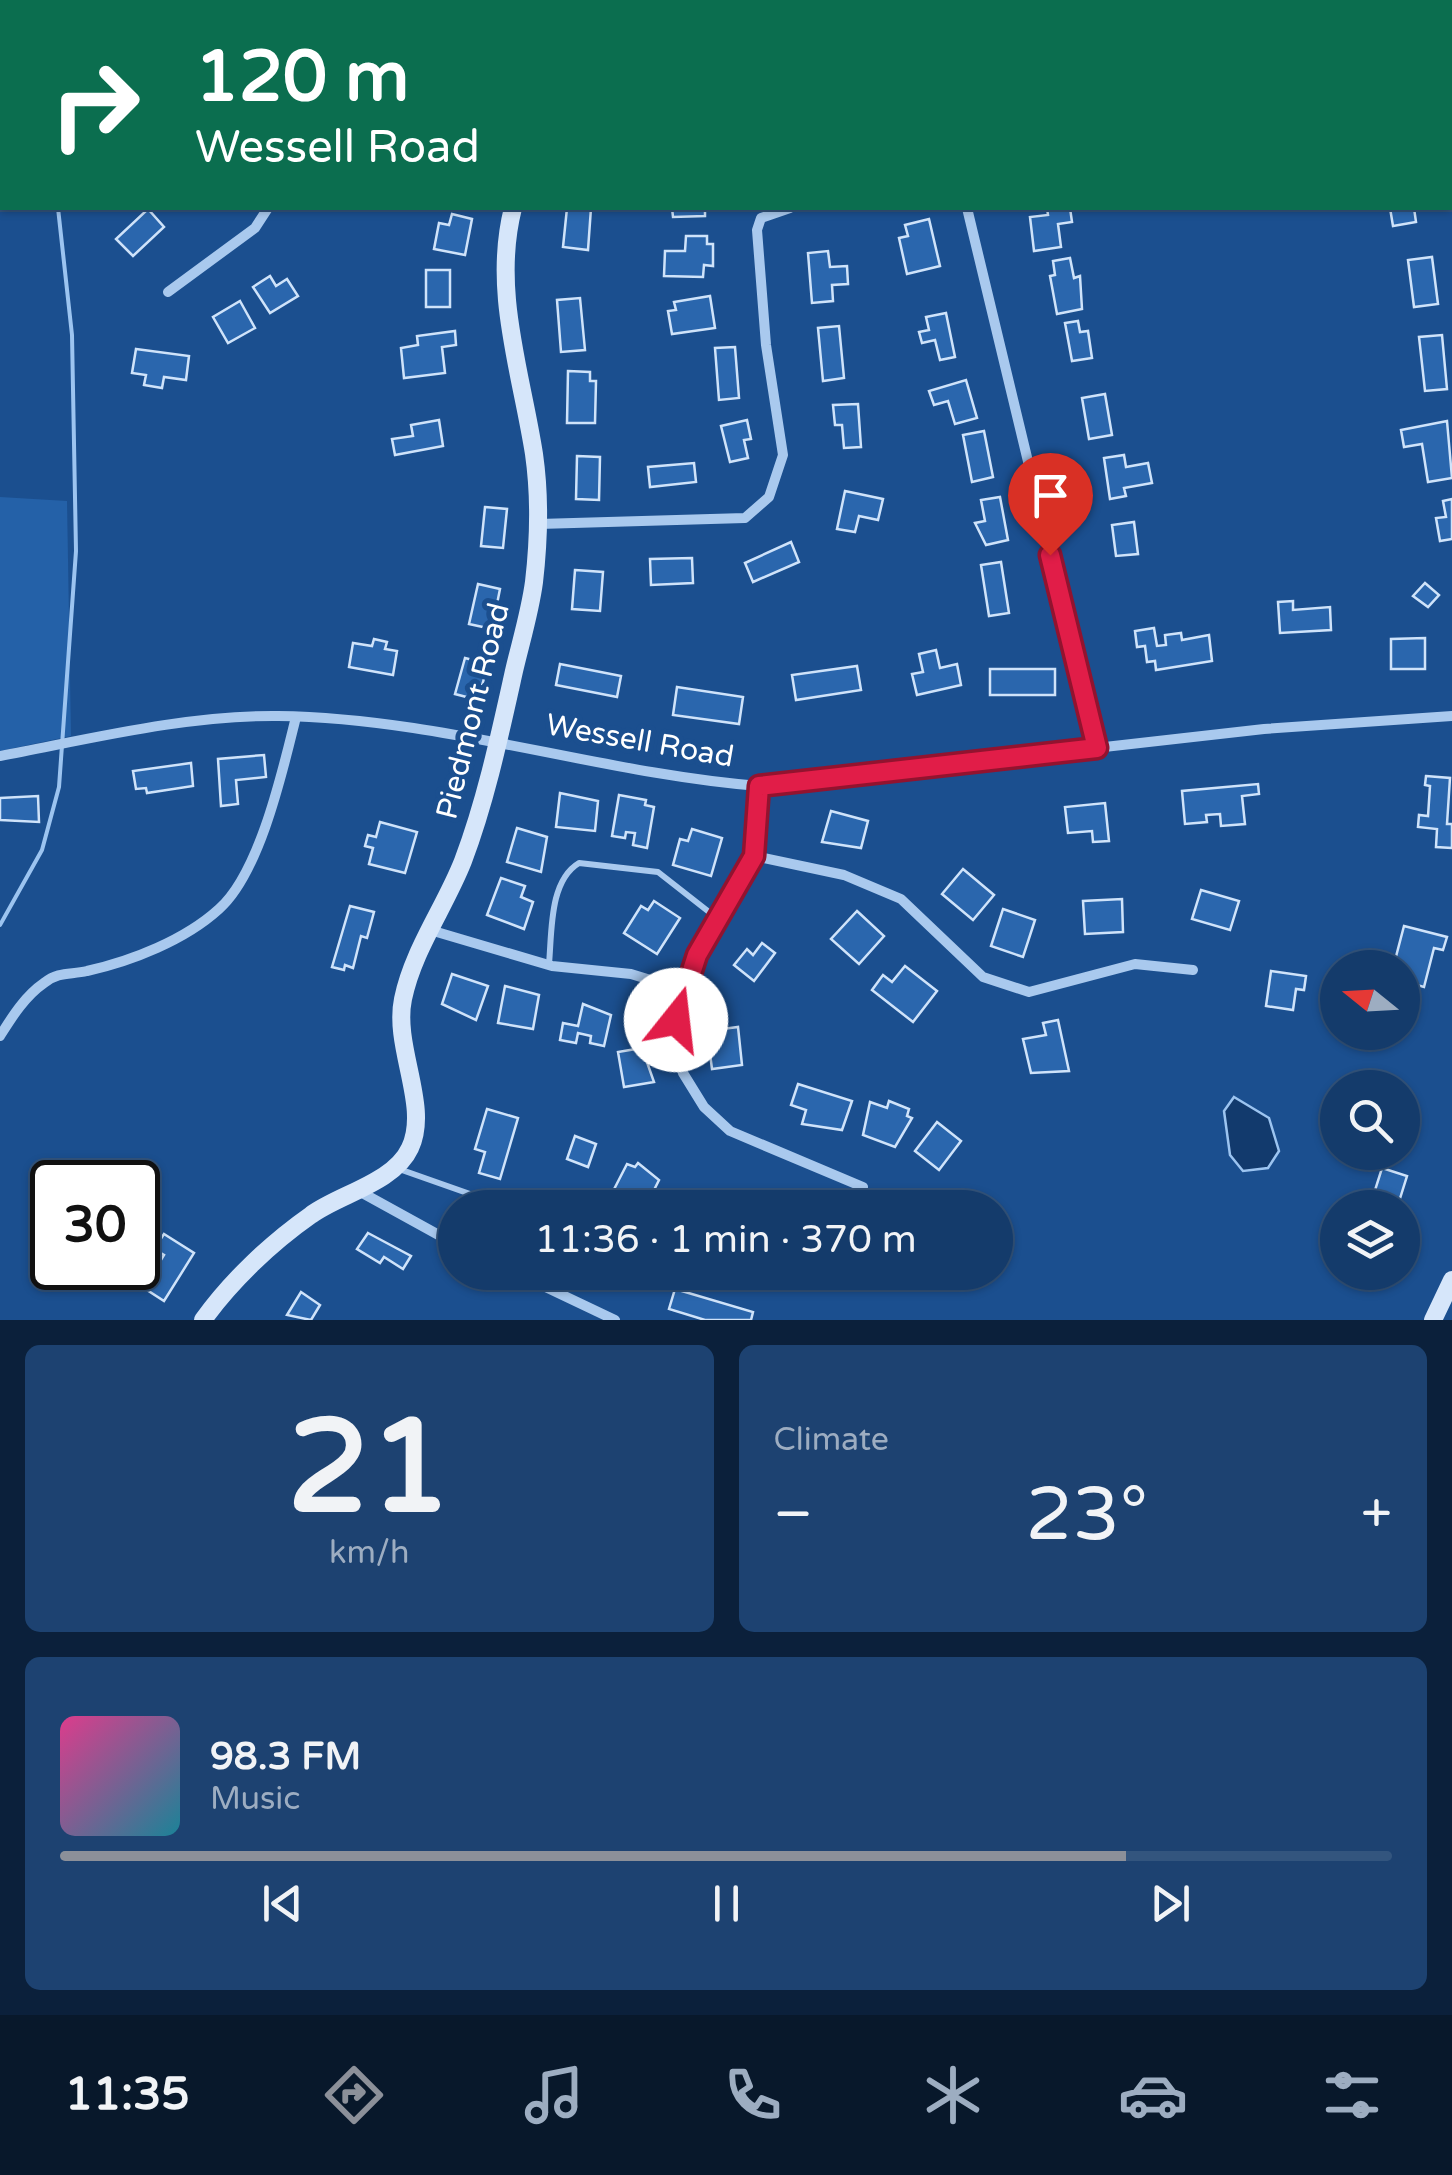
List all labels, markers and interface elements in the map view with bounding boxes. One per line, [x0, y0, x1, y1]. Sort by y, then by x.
text: 120 m [195, 36, 409, 120]
icon: right [30, 40, 160, 170]
text: Wessell Road [195, 121, 480, 175]
pin [1008, 453, 1093, 556]
icon: arrive [1023, 468, 1078, 523]
street label: Piedmont Road [428, 599, 518, 823]
street label: Wessell Road [543, 706, 737, 776]
north arrow [1320, 950, 1420, 1050]
map controls [1320, 950, 1420, 1290]
position arrow [624, 968, 728, 1072]
button: search [1320, 1070, 1420, 1170]
speed limit sign: 30 [30, 1160, 160, 1290]
button: layers [1320, 1190, 1420, 1290]
text: 11:36 · 1 min · 370 m [534, 1217, 917, 1263]
text: 21 [288, 1391, 451, 1547]
text: Climate [774, 1421, 889, 1459]
text: 23° [1026, 1470, 1148, 1560]
text: − [774, 1482, 813, 1548]
text: + [1361, 1482, 1392, 1548]
text: km/h [329, 1534, 409, 1572]
text: 98.3 FM [210, 1734, 361, 1780]
text: Music [210, 1780, 300, 1818]
icon: previous [255, 1876, 310, 1931]
icon: pause [699, 1876, 754, 1931]
icon: next [1143, 1876, 1198, 1931]
icon: directions [319, 2060, 389, 2130]
icon: music [519, 2060, 589, 2130]
icon: phone [718, 2060, 788, 2130]
icon: climate [918, 2060, 988, 2130]
icon: car [1118, 2060, 1188, 2130]
icon: filters [1317, 2060, 1387, 2130]
text: 11:35 [65, 2068, 190, 2122]

